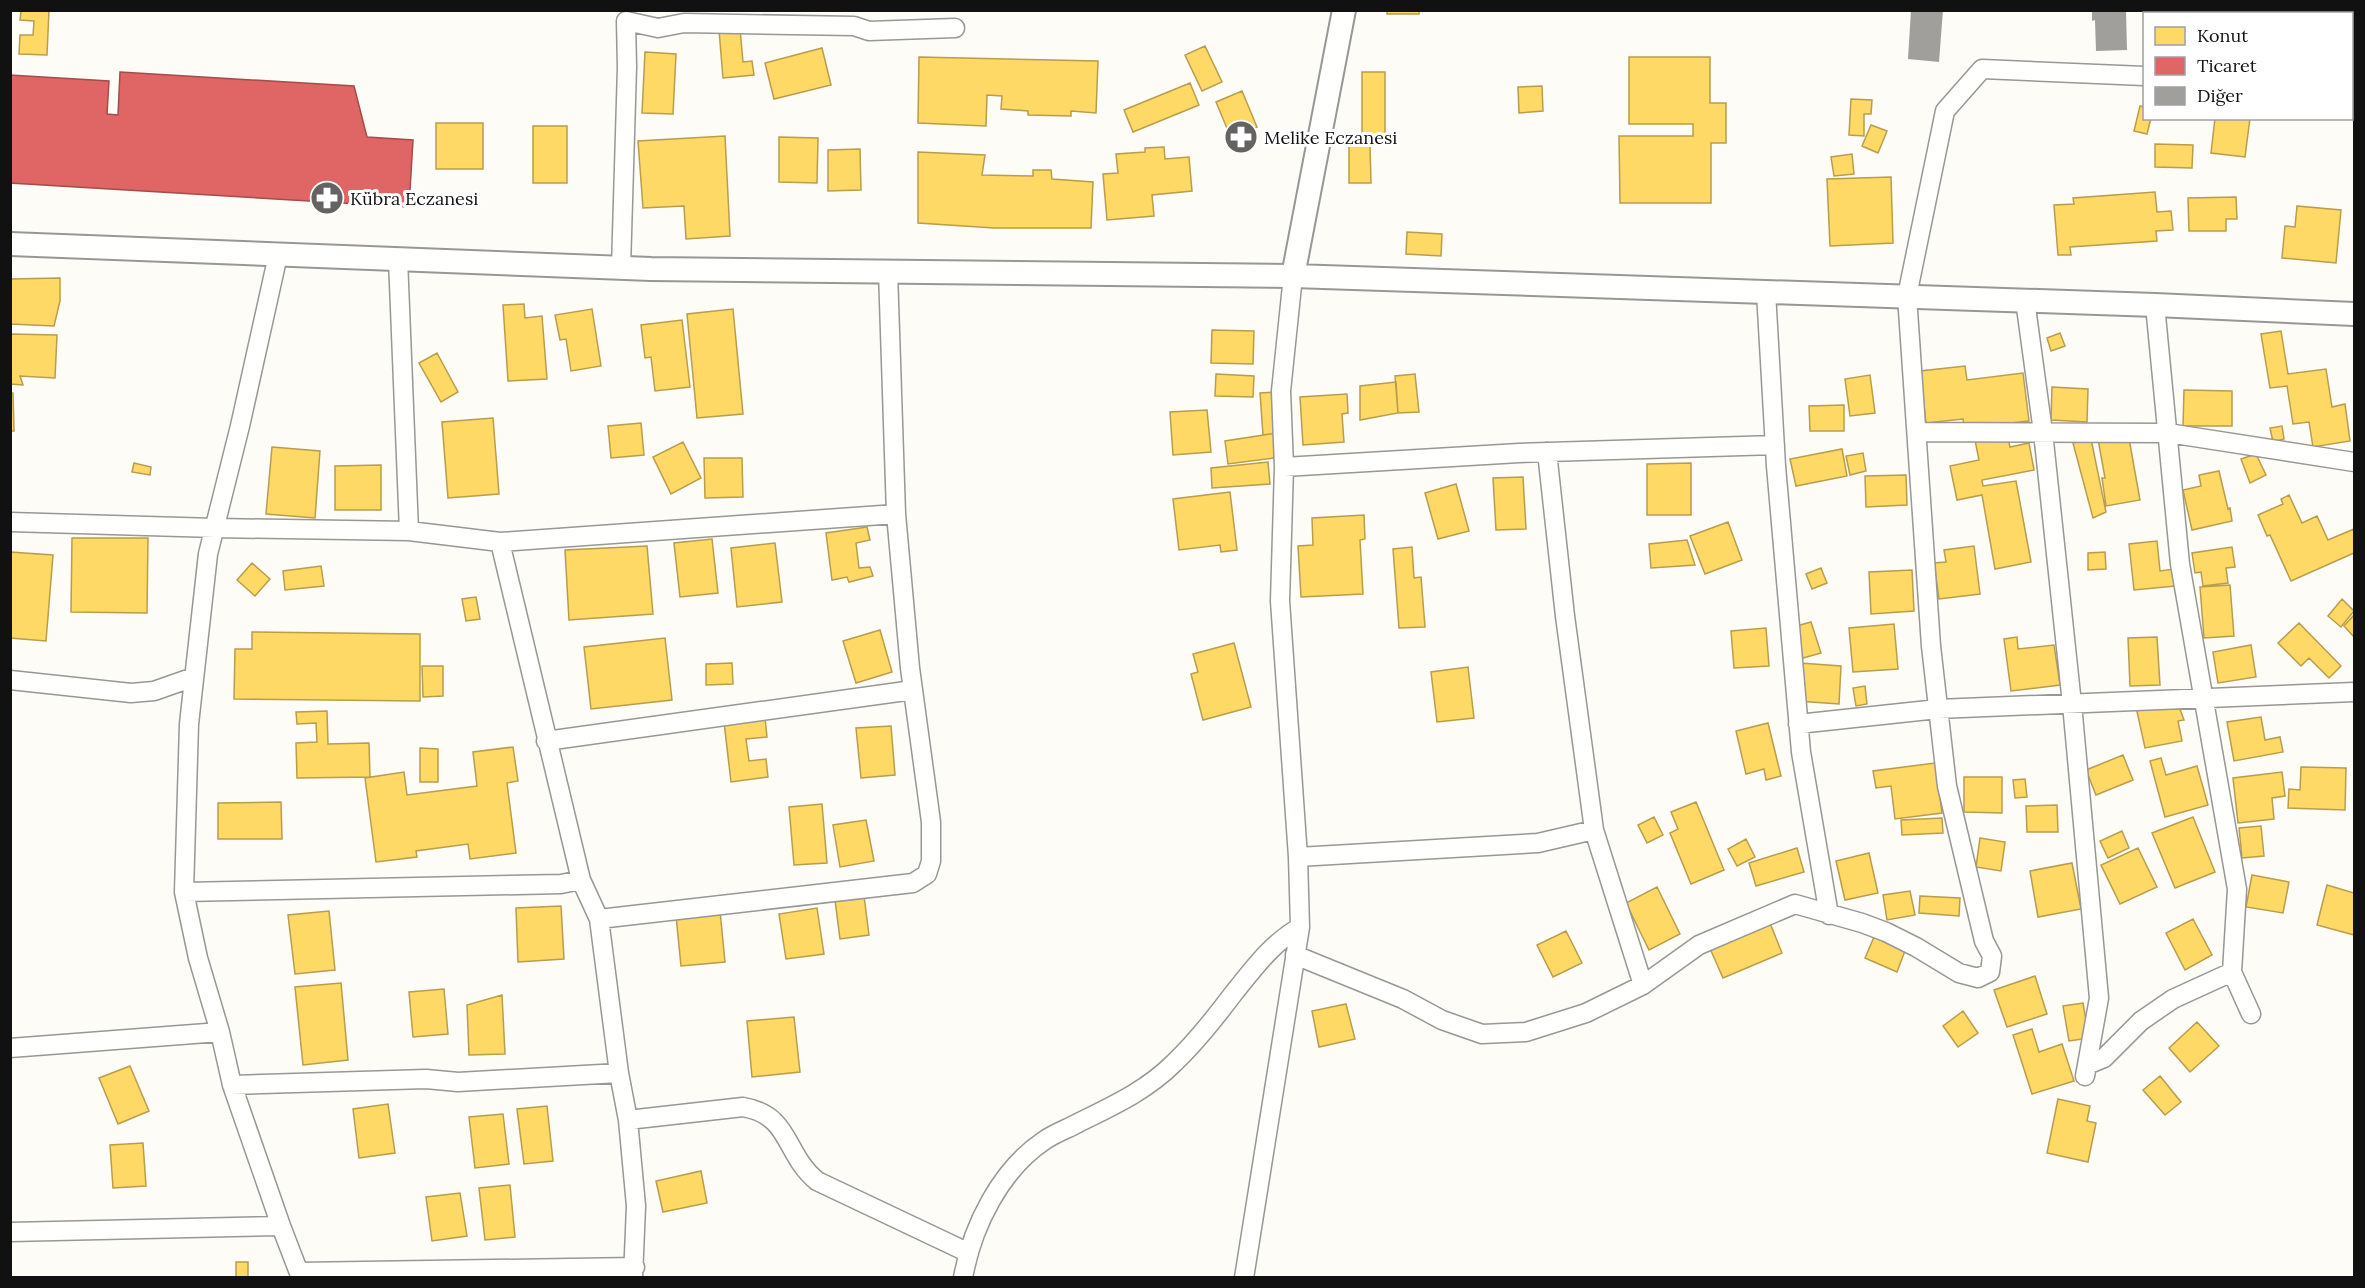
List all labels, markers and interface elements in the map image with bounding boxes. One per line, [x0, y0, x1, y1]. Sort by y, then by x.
legend [2143, 12, 2353, 120]
text: Konut [2197, 24, 2248, 47]
text: Ticaret [2197, 54, 2257, 77]
text: Diğer [2197, 84, 2243, 107]
pharmacy icon: Melike Eczanesi [1223, 119, 1259, 155]
place label: Melike Eczanesi [1264, 126, 1397, 149]
pharmacy icon: Kübra Eczanesi [309, 180, 345, 216]
place label: Kübra Eczanesi [350, 187, 478, 210]

